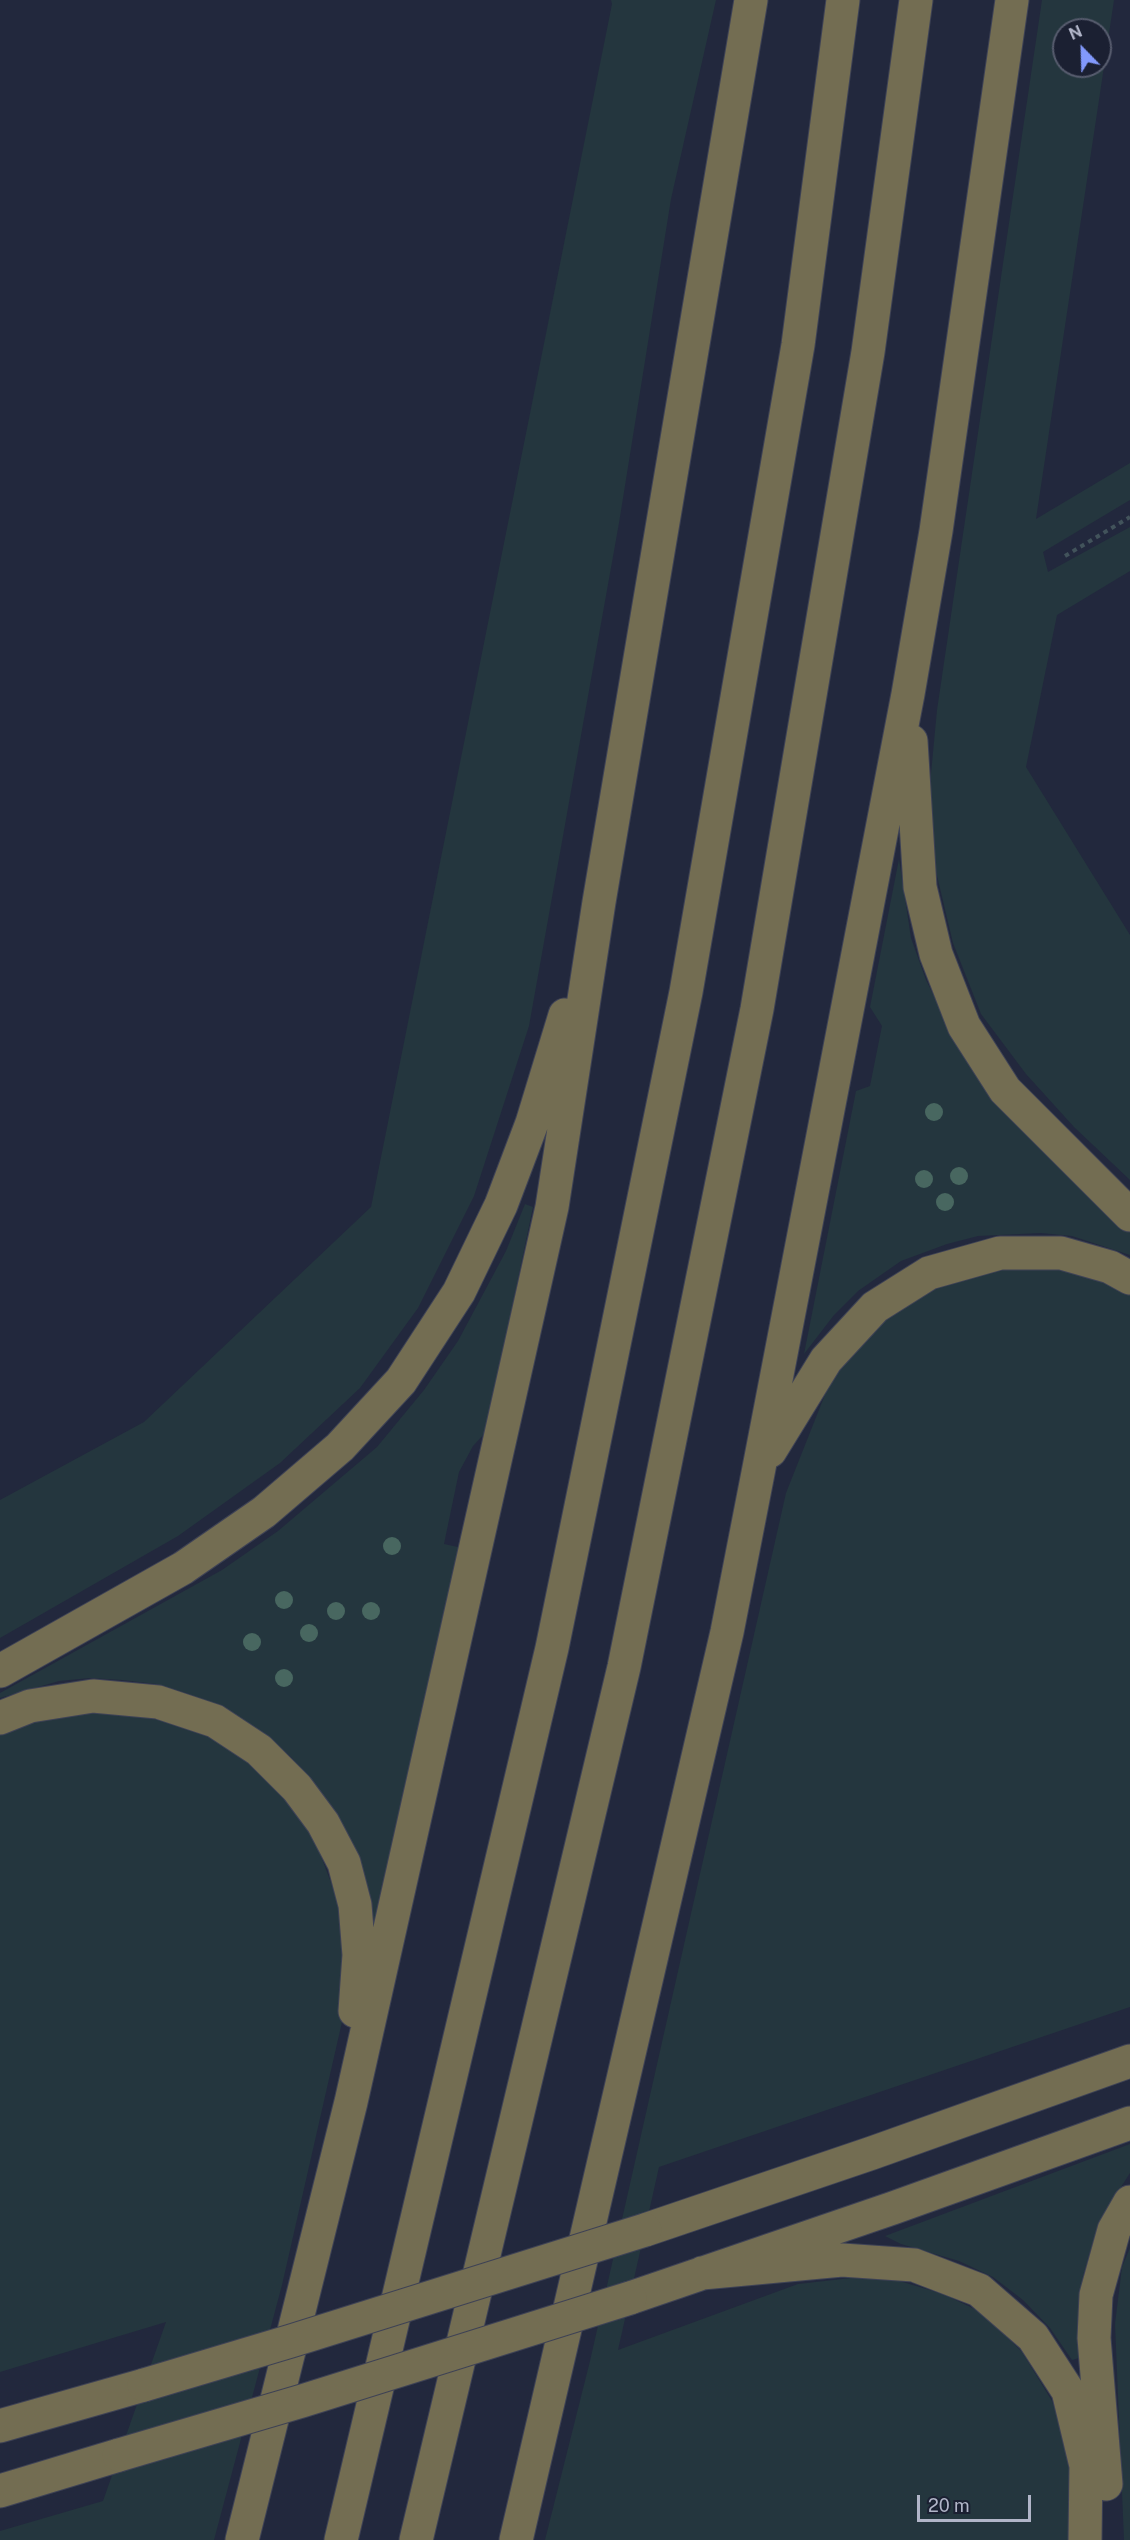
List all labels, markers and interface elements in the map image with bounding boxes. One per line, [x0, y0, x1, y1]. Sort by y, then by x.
north arrow [1052, 18, 1112, 78]
text: N [1066, 22, 1085, 44]
scale bar [920, 2483, 1034, 2521]
text: 20 m [928, 2495, 970, 2516]

